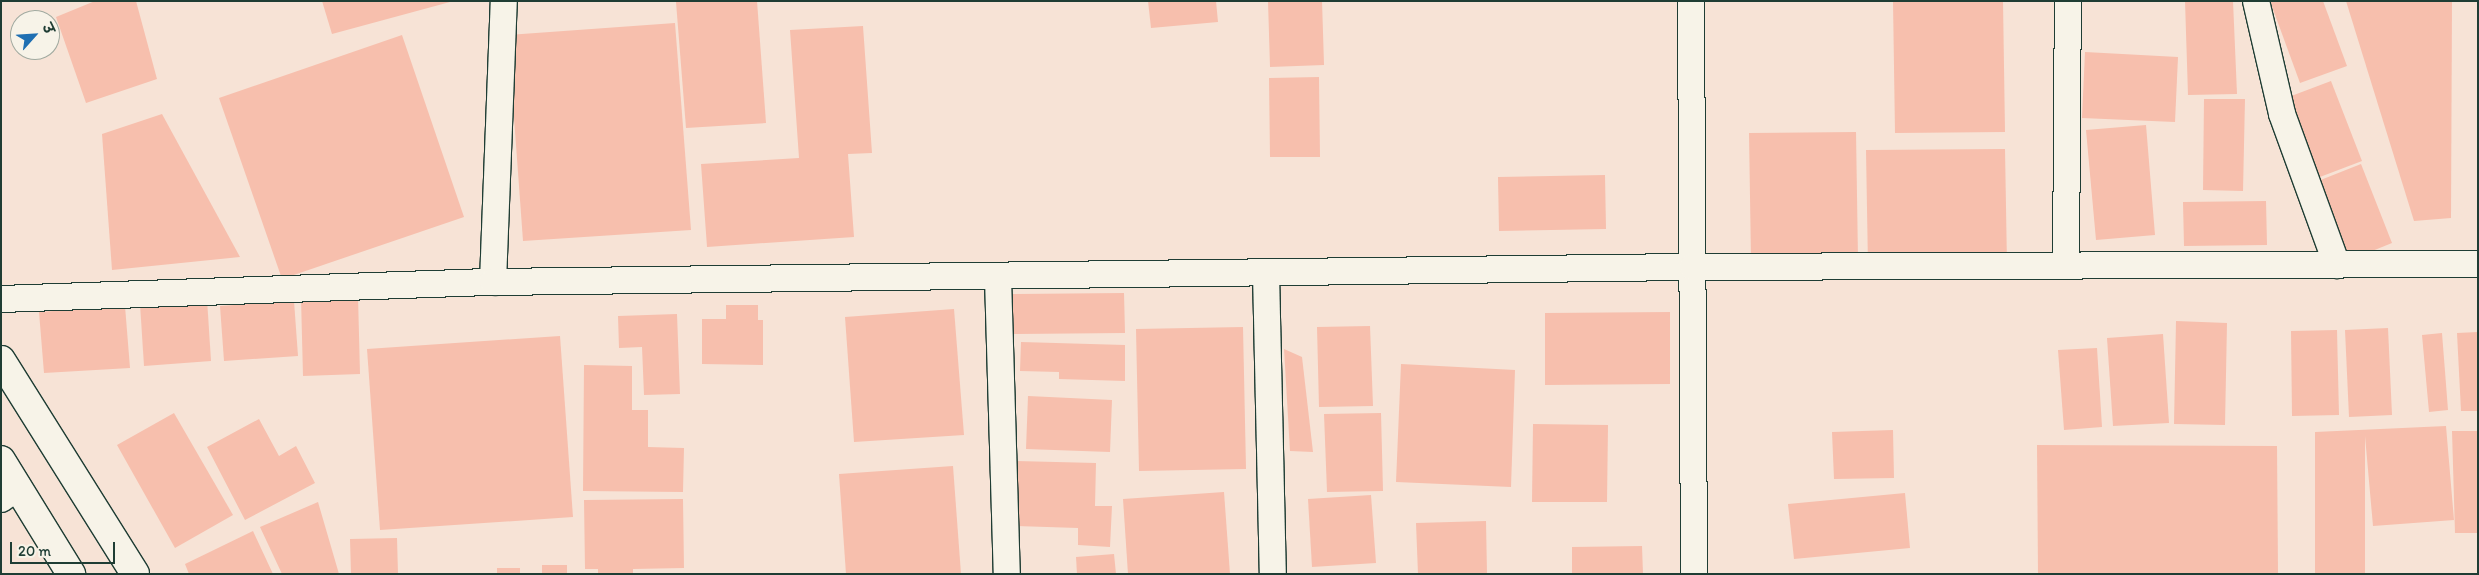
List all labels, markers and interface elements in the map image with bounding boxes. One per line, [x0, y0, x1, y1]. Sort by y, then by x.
north arrow [10, 10, 60, 60]
text: उ [38, 21, 58, 37]
scale bar [12, 532, 118, 564]
text: 20 m [18, 542, 51, 560]

